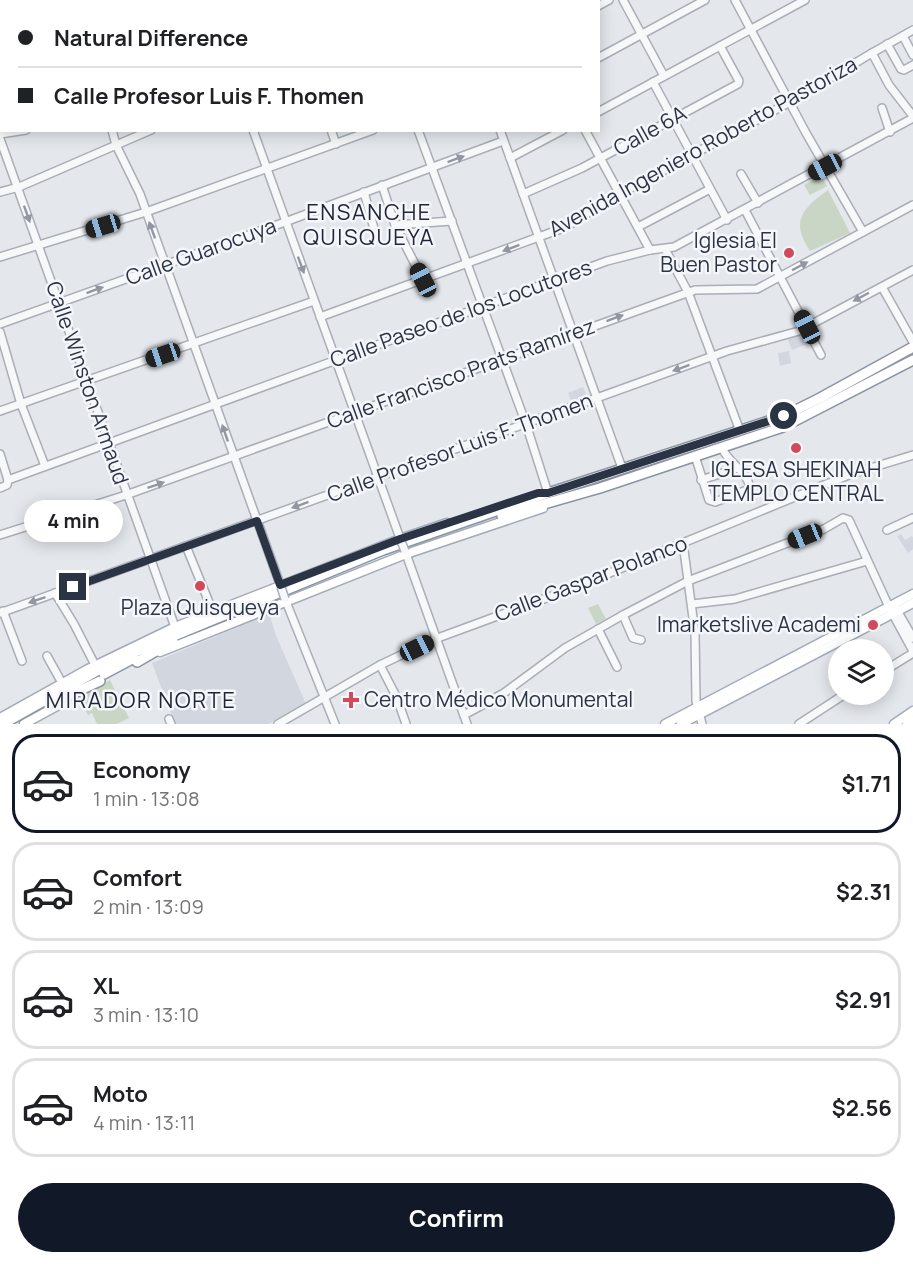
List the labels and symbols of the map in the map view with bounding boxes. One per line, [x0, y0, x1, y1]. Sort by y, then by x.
street label: Avenida Ingeniero Roberto Pastoriza [543, 49, 862, 243]
street label: Calle 6A [608, 99, 691, 162]
car [805, 151, 845, 183]
one-way arrow [447, 153, 465, 163]
district label: ENSANCHE QUISQUEYA [303, 197, 435, 252]
one-way arrow [22, 205, 32, 223]
street label: Calle Guarocuya [122, 211, 280, 291]
car [83, 212, 123, 240]
one-way arrow [147, 221, 157, 239]
place label: Iglesia El Buen Pastor [660, 226, 777, 278]
one-way arrow [502, 243, 520, 253]
marker: Iglesia El Buen Pastor [782, 246, 796, 260]
street label: Calle Paseo de los Locutores [326, 253, 595, 373]
one-way arrow [296, 256, 306, 274]
car [407, 260, 439, 300]
one-way arrow [791, 261, 808, 271]
street label: Calle Winston Armaud [40, 277, 136, 488]
one-way arrow [86, 285, 104, 294]
one-way arrow [852, 292, 869, 302]
car [791, 307, 823, 347]
street label: Calle Francisco Prats Ramírez [323, 311, 599, 435]
one-way arrow [607, 313, 625, 323]
car [143, 341, 183, 369]
one-way arrow [672, 364, 690, 373]
street label: Calle Profesor Luis F. Thomen [323, 386, 596, 508]
route start [770, 402, 797, 429]
one-way arrow [220, 424, 230, 442]
marker: IGLESA SHEKINAH TEMPLO CENTRAL [789, 441, 803, 455]
place label: IGLESA SHEKINAH TEMPLO CENTRAL [708, 455, 884, 507]
one-way arrow [147, 479, 165, 489]
callout: 4 min [23, 500, 122, 542]
one-way arrow [291, 501, 309, 511]
car [785, 521, 825, 551]
street label: Calle Gaspar Polanco [490, 528, 691, 628]
route end [59, 573, 86, 600]
marker: Plaza Quisqueya [193, 579, 207, 593]
place label: Plaza Quisqueya [121, 593, 279, 621]
one-way arrow [28, 595, 46, 605]
place label: Imarketslive Academi [657, 610, 861, 638]
marker: Imarketslive Academi [866, 618, 880, 632]
car [397, 632, 437, 664]
district label: MIRADOR NORTE [46, 685, 236, 715]
place label: Centro Médico Monumental [364, 685, 633, 713]
marker: Centro Médico Monumental [342, 691, 360, 709]

